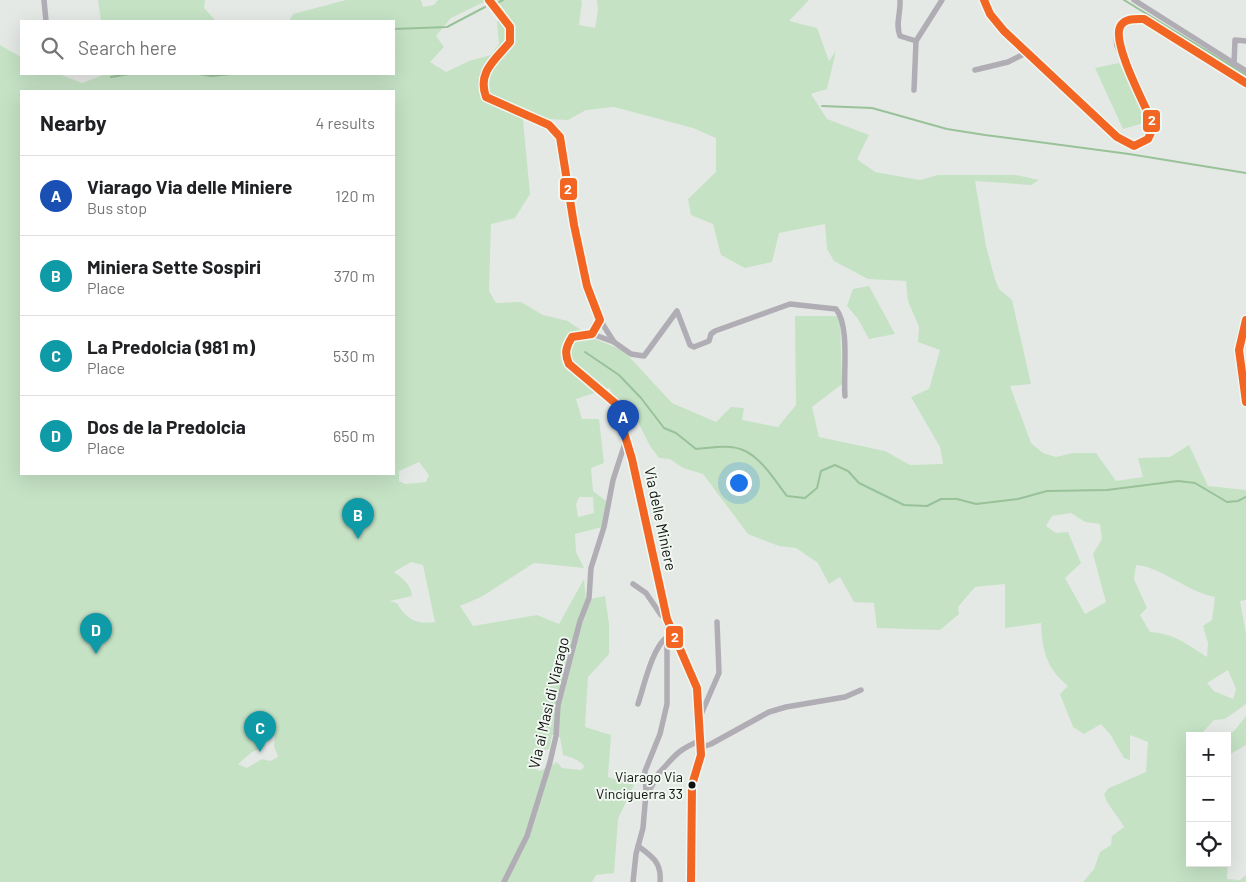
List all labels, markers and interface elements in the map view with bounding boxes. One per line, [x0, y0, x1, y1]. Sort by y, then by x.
search box [20, 20, 395, 75]
icon: search [38, 34, 66, 62]
text: Search here [78, 36, 177, 59]
line badge: 2 [1142, 109, 1161, 133]
text: Nearby [40, 110, 106, 135]
text: 2 [1148, 111, 1156, 128]
text: 4 results [315, 113, 375, 132]
text: Viarago Via delle Miniere [87, 175, 292, 198]
line badge: 2 [559, 177, 578, 201]
text: 2 [564, 180, 572, 197]
text: A [51, 186, 61, 205]
text: 120 m [335, 186, 375, 205]
text: Bus stop [87, 198, 147, 217]
text: Miniera Sette Sospiri [87, 255, 261, 278]
text: B [51, 266, 61, 285]
text: 370 m [334, 266, 375, 285]
text: Place [87, 278, 125, 297]
text: La Predolcia (981 m) [87, 335, 255, 358]
text: C [51, 346, 61, 365]
text: 530 m [333, 346, 375, 365]
text: Place [87, 358, 125, 377]
pin: A [607, 400, 639, 441]
text: Dos de la Predolcia [87, 415, 246, 438]
text: D [51, 426, 61, 445]
text: 650 m [333, 426, 375, 445]
text: Place [87, 438, 125, 457]
street label: Via delle Miniere [641, 465, 681, 572]
your location [726, 470, 752, 496]
pin: B [342, 498, 374, 539]
pin: D [80, 613, 112, 654]
line badge: 2 [665, 625, 684, 649]
text: 2 [671, 628, 679, 645]
street label: Via ai Masi di Viarago [524, 635, 572, 771]
pin: C [244, 711, 276, 752]
map controls [1186, 732, 1231, 867]
button: + [1186, 732, 1231, 777]
place label: Viarago Via Vinciguerra 33 [596, 768, 683, 802]
button: − [1186, 777, 1231, 822]
marker: Viarago Via Vinciguerra 33 [687, 780, 697, 790]
button: locate [1186, 822, 1231, 867]

